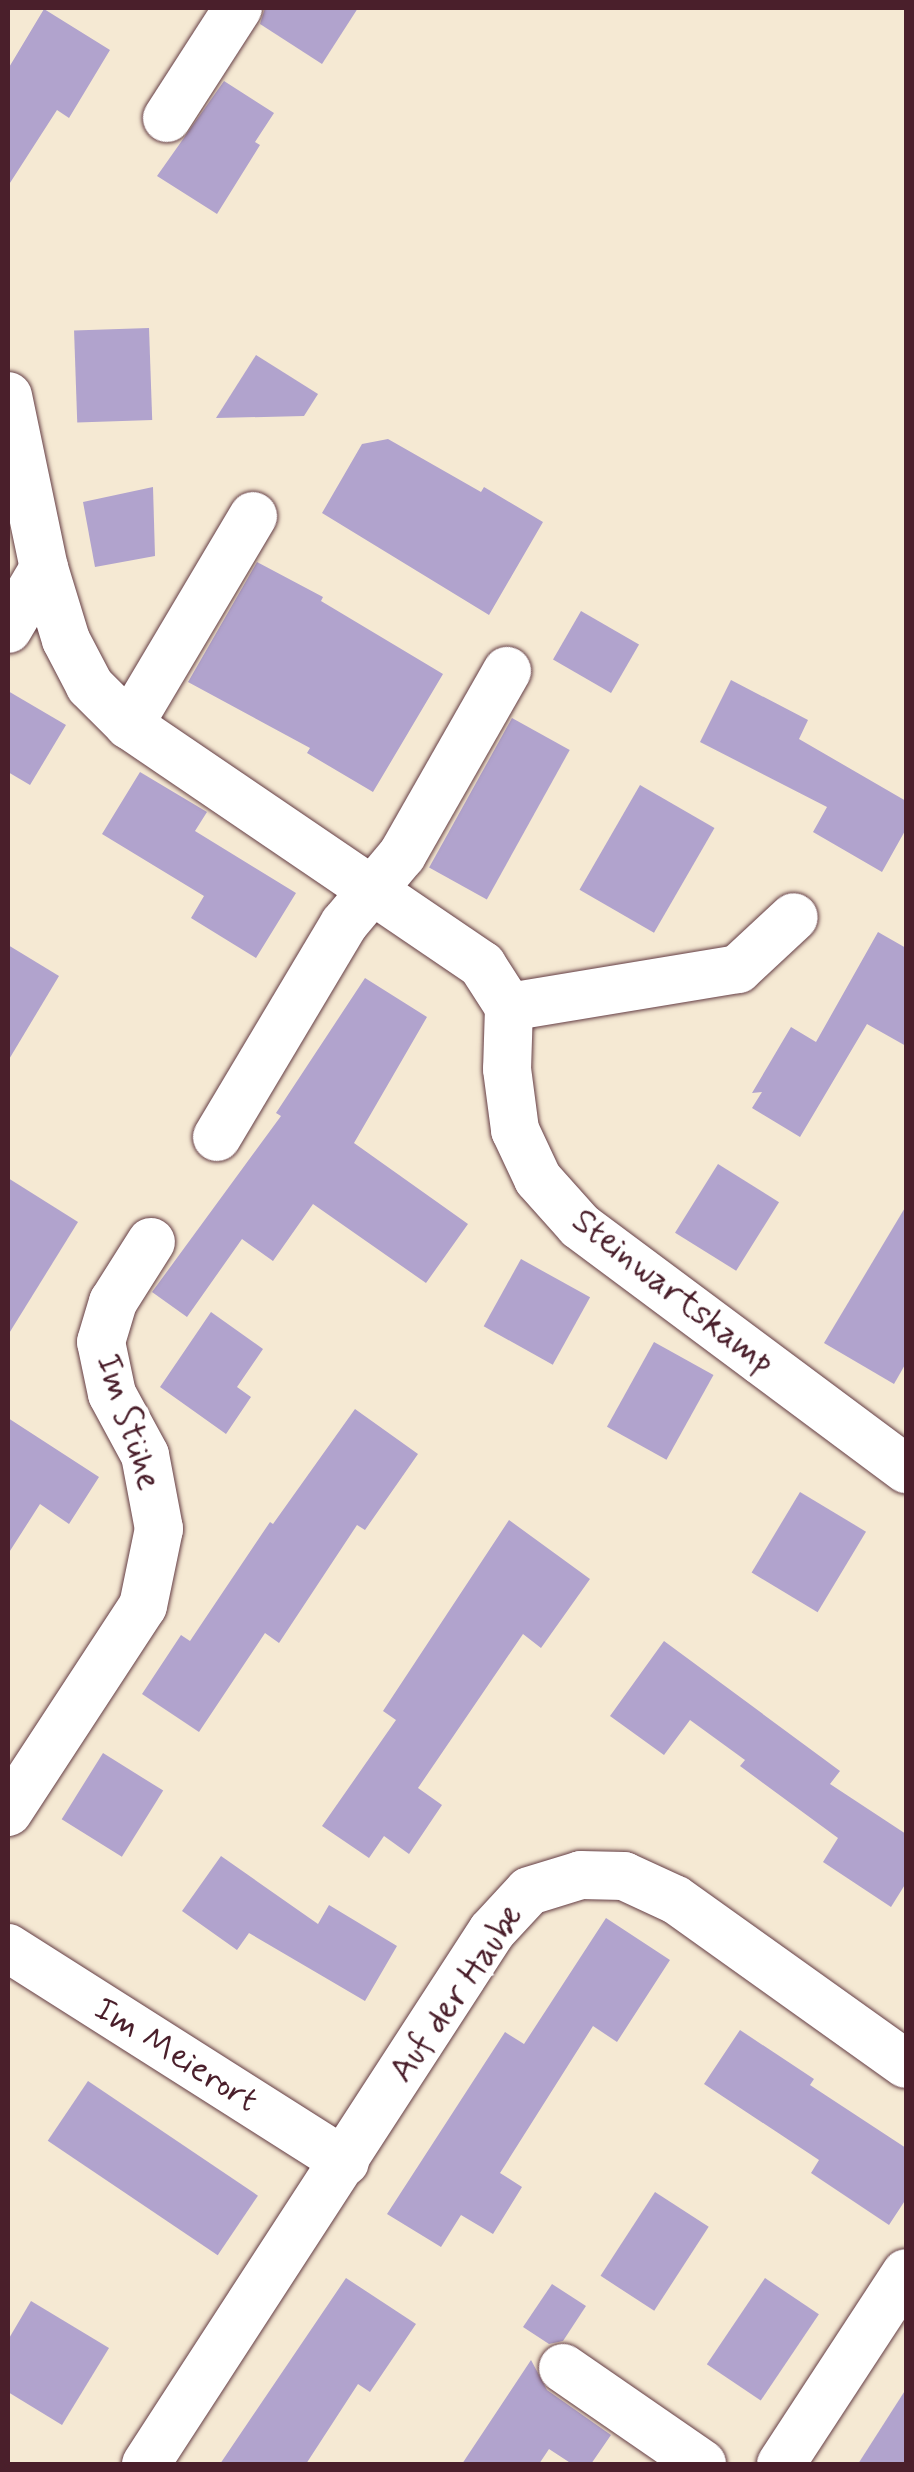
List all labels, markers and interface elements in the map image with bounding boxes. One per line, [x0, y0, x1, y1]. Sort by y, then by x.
street label: Steinwartskamp [563, 1200, 783, 1384]
street label: Im Stühe [87, 1350, 169, 1494]
street label: Auf der Haube [381, 1899, 533, 2089]
street label: Im Meierort [87, 1989, 265, 2121]

